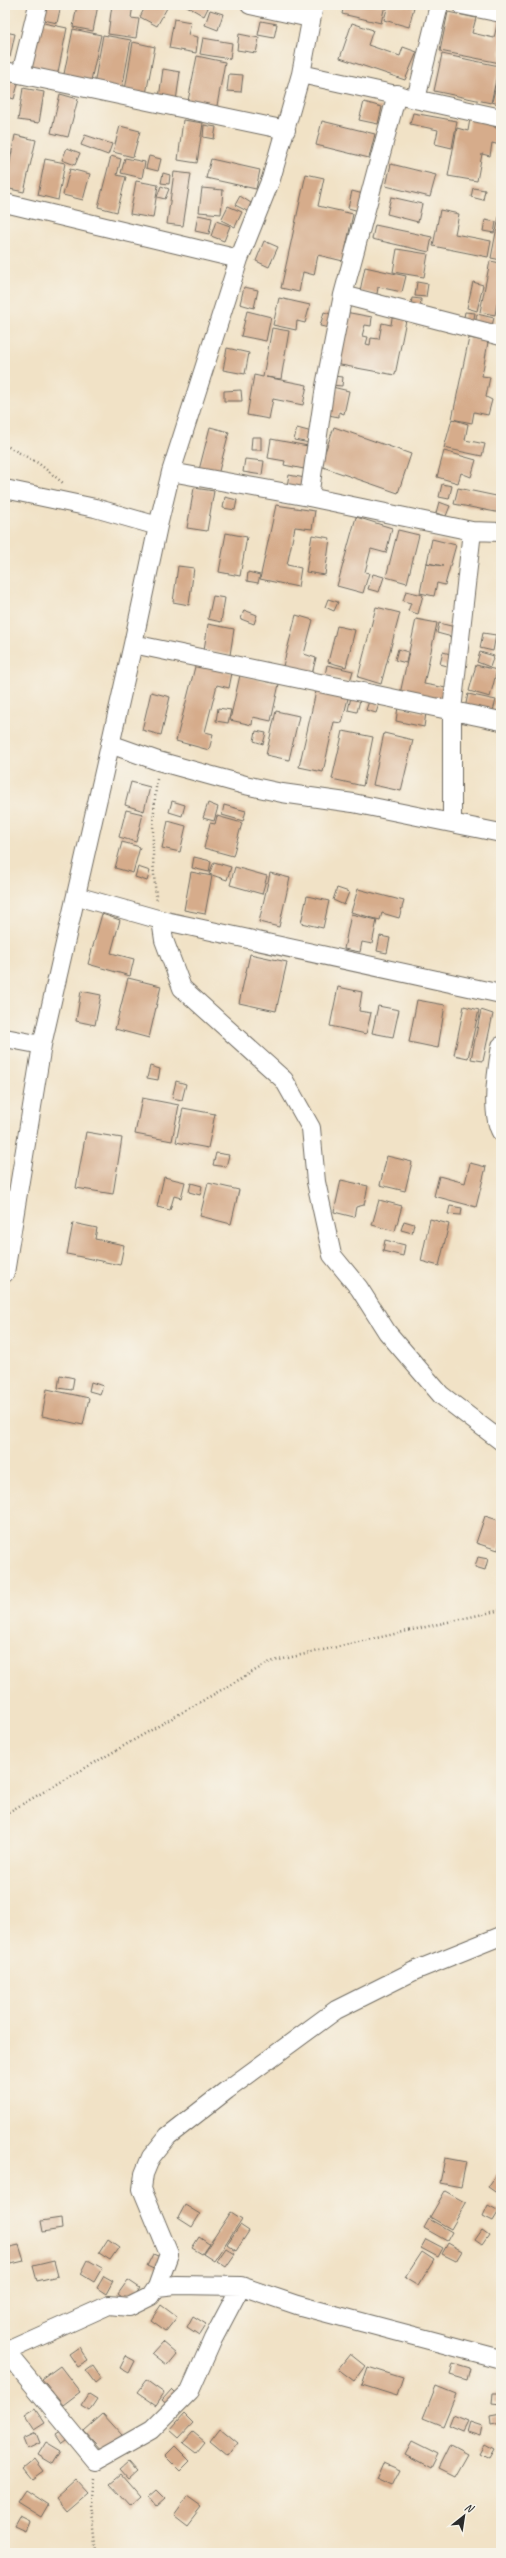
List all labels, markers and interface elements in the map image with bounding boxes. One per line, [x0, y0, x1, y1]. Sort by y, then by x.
north arrow [444, 2496, 484, 2536]
text: N [463, 2500, 477, 2516]

